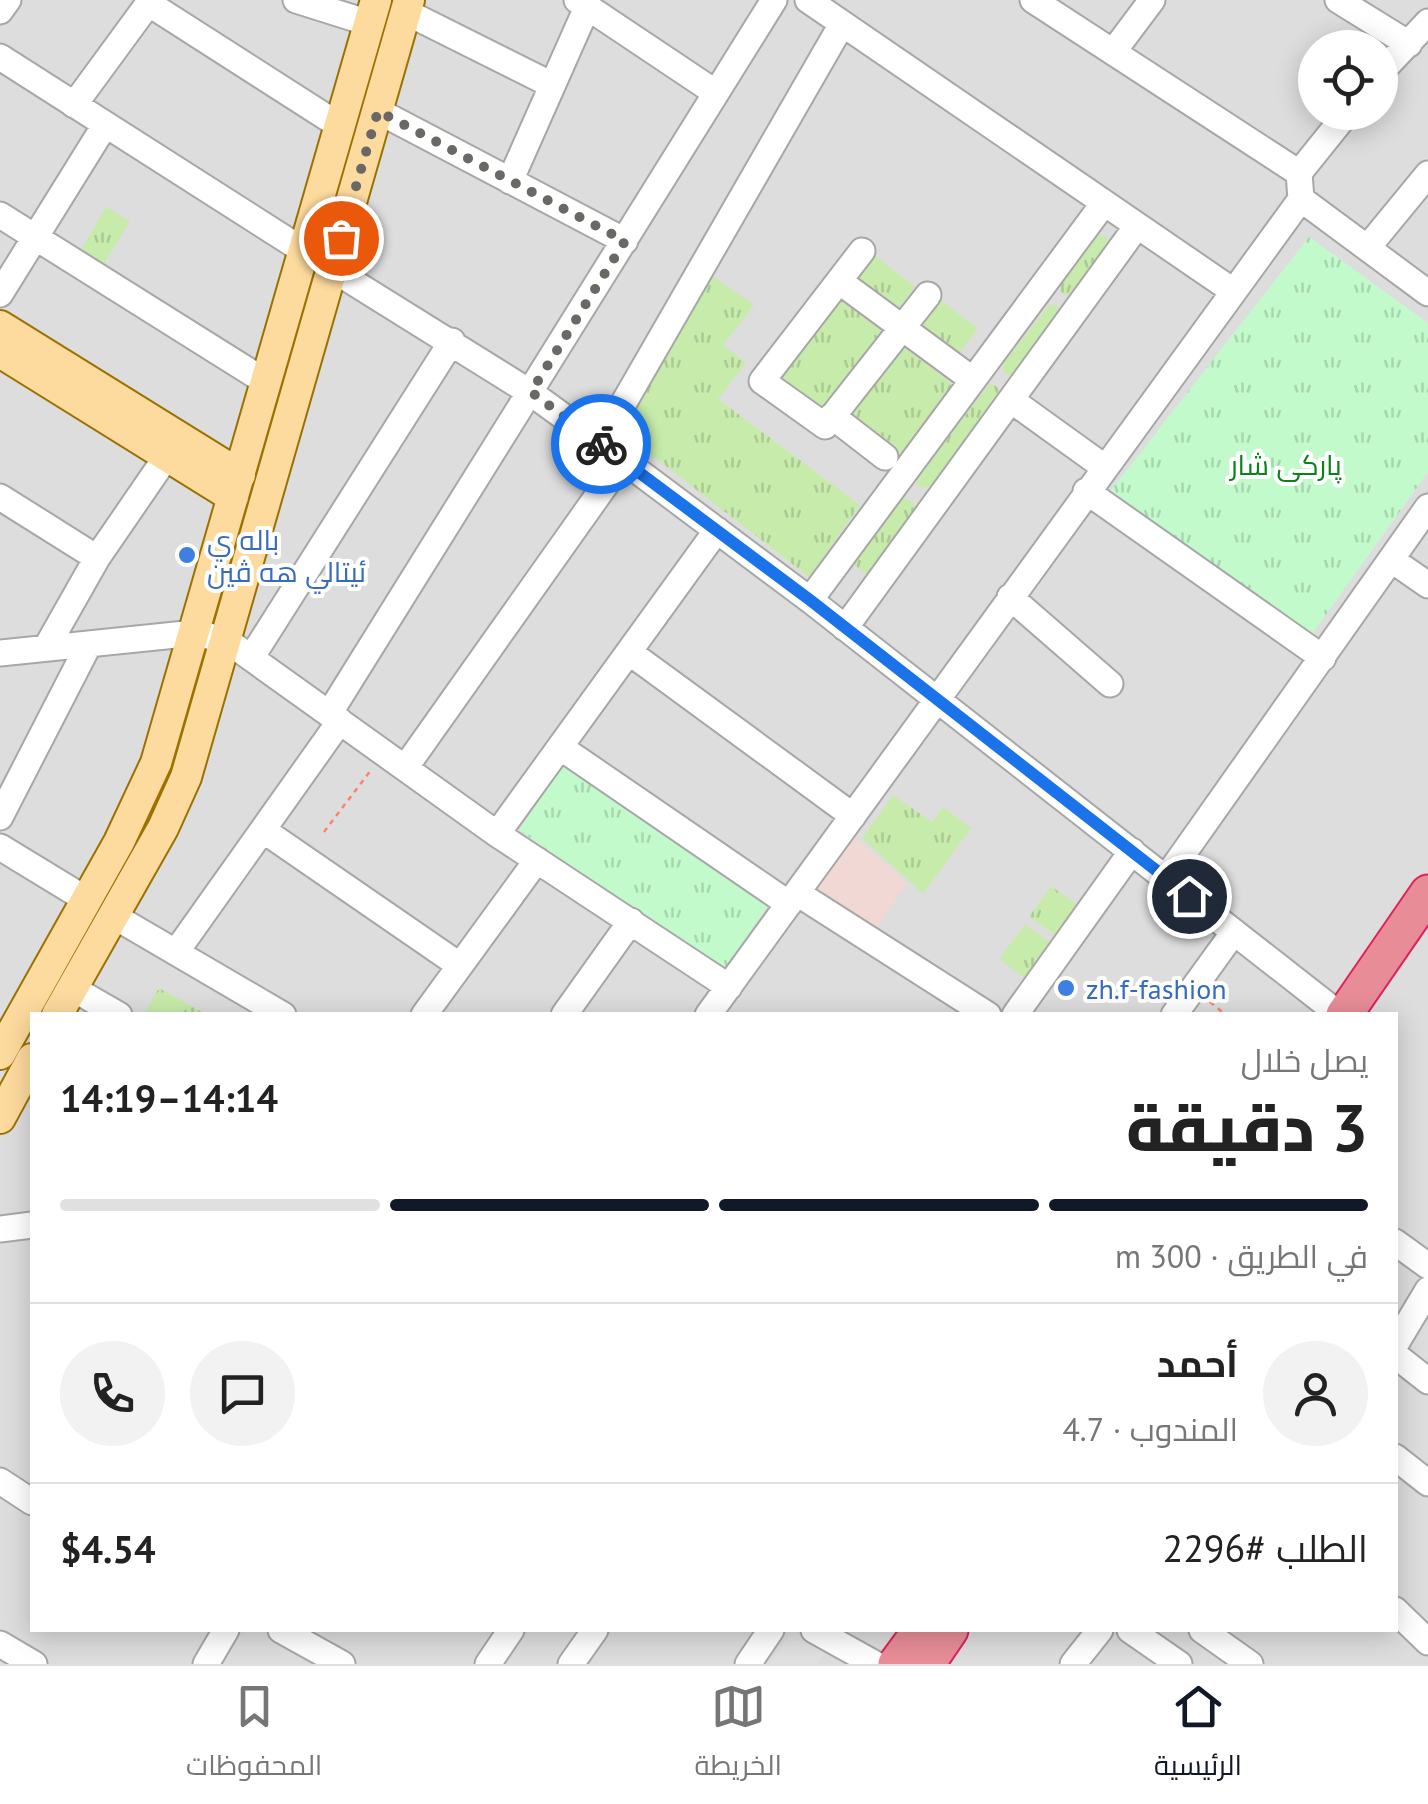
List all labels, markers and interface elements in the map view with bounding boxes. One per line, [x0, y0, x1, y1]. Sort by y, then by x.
map controls [1298, 30, 1398, 130]
button: locate [1298, 30, 1398, 130]
pin [299, 196, 384, 281]
icon: bag [314, 211, 369, 266]
courier [551, 394, 651, 494]
icon: bike [574, 417, 629, 472]
park label: پاركى شار [1228, 446, 1342, 484]
place label: باله ي ئيتالي هه ڤين [207, 521, 366, 594]
marker: باله ي ئيتالي هه ڤين [176, 544, 198, 566]
pin [1147, 854, 1232, 939]
icon: home [1162, 869, 1217, 924]
place label: zh.f-fashion [1086, 970, 1227, 1007]
marker: zh.f-fashion [1055, 977, 1077, 999]
text: يصل خلال [1241, 1039, 1368, 1081]
text: 14:14–14:19 [60, 1073, 278, 1122]
text: 3 دقيقة [1126, 1085, 1368, 1169]
text: في الطريق · 300 m [1115, 1235, 1368, 1277]
text: أحمد [1157, 1338, 1238, 1387]
button: phone [60, 1341, 165, 1446]
button: chat [190, 1341, 295, 1446]
button: person [1263, 1341, 1368, 1446]
text: المندوب · 4.7 [1062, 1408, 1238, 1450]
text: الطلب #2296 [1162, 1523, 1368, 1572]
text: $4.54 [60, 1524, 156, 1573]
tab: المحفوظات [186, 1679, 322, 1791]
tab: الخريطة [695, 1679, 782, 1791]
tab: الرئيسية [1154, 1679, 1242, 1791]

